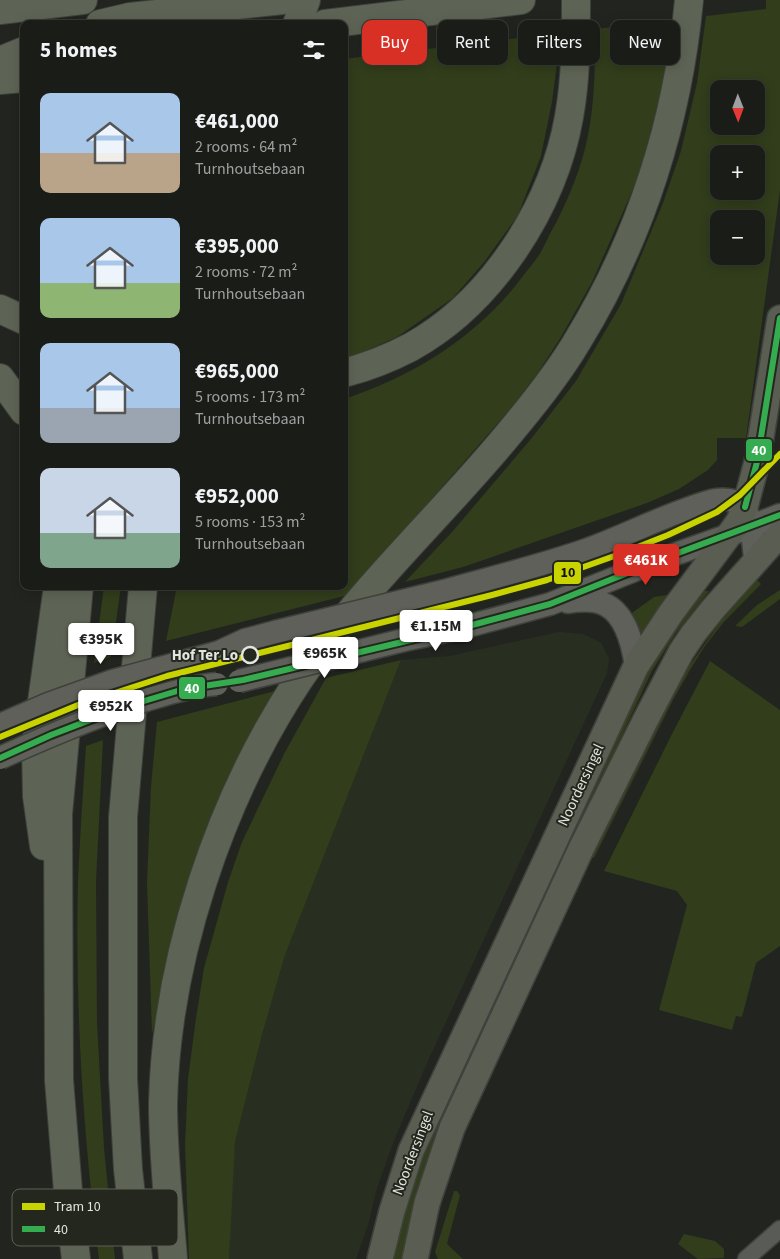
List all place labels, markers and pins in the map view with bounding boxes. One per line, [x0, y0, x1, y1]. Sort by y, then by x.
pin: €461K [611, 544, 681, 586]
pin: €1.15M [395, 610, 477, 652]
pin: €395K [66, 622, 136, 665]
pin: €965K [290, 636, 360, 679]
place label: Hof Ter Lo [172, 645, 238, 666]
marker: Hof Ter Lo [241, 646, 259, 664]
pin: €952K [76, 690, 146, 732]

